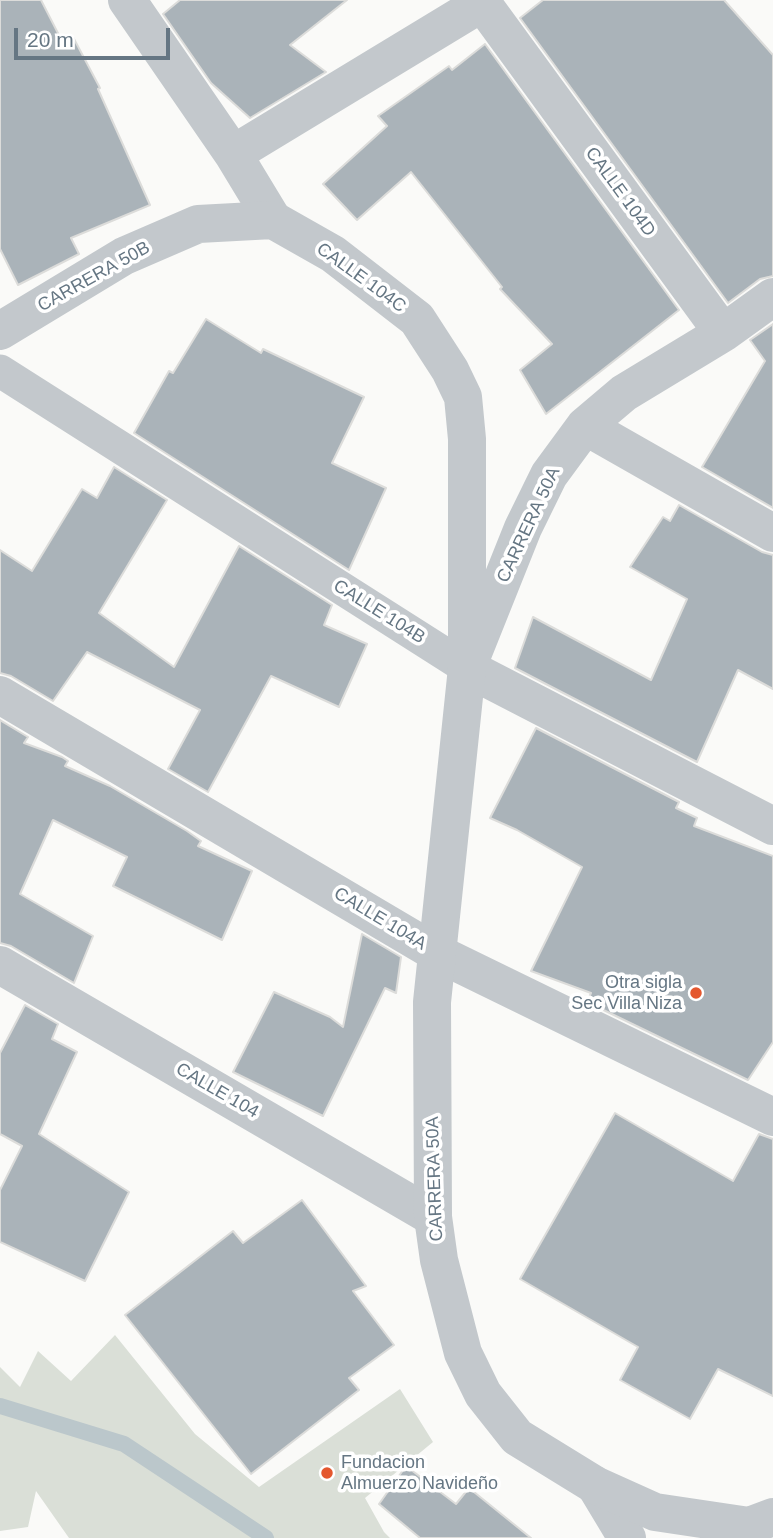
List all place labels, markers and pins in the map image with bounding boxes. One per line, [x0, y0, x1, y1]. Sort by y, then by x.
place label: Otra sigla Sec Villa Niza [571, 972, 682, 1014]
marker: Otra sigla Sec Villa Niza [688, 985, 704, 1001]
place label: Fundacion Almuerzo Navideño [341, 1452, 498, 1494]
marker: Fundacion Almuerzo Navideño [319, 1465, 335, 1481]

